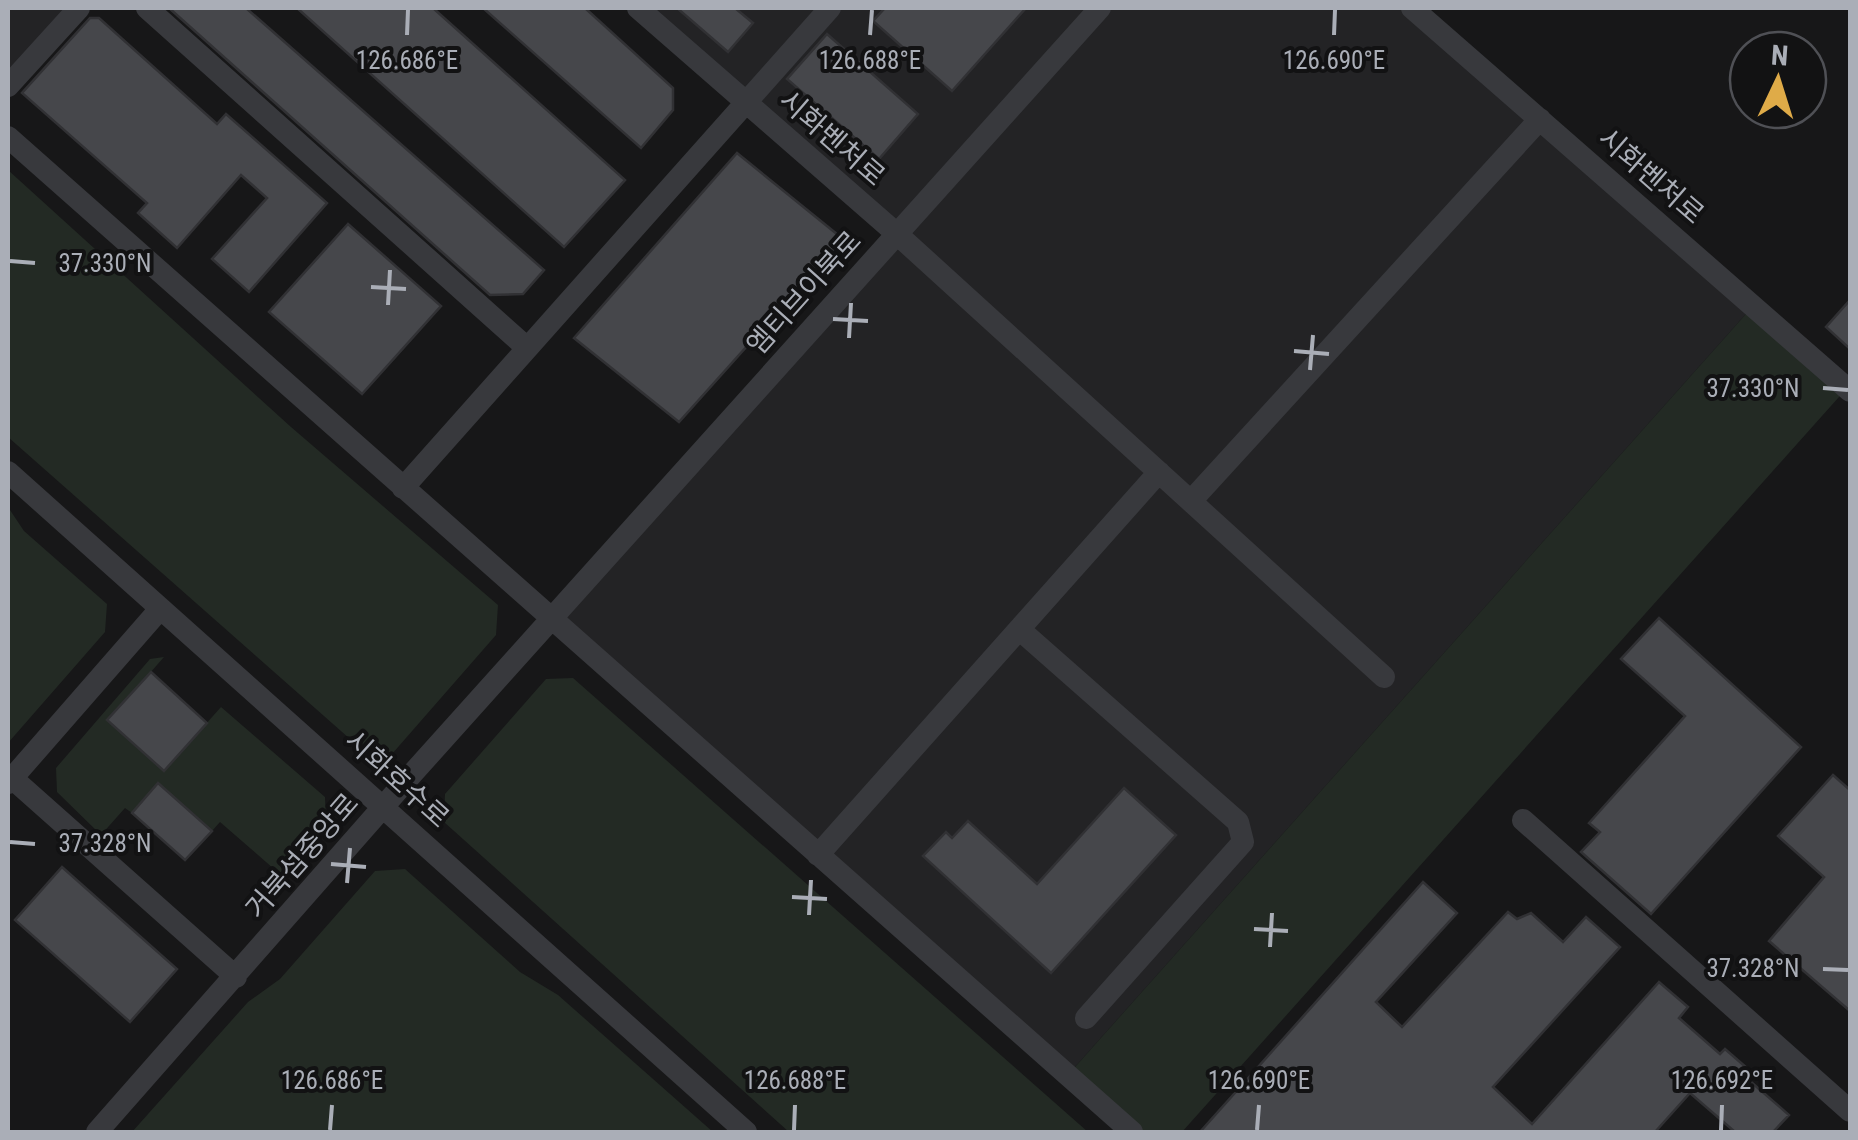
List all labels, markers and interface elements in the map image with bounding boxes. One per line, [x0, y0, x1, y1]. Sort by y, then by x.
north arrow [1728, 30, 1828, 130]
text: N [1770, 39, 1789, 73]
text: 126.686°E [356, 46, 458, 75]
text: 126.688°E [819, 46, 921, 75]
text: 126.690°E [1283, 46, 1385, 75]
street label: 시화벤처로 [773, 83, 891, 193]
street label: 시화벤처로 [1592, 121, 1710, 231]
street label: 엠티브이북로 [740, 225, 868, 361]
text: 37.330°N [58, 249, 152, 278]
text: 37.330°N [1706, 374, 1800, 403]
street label: 시화호수로 [338, 724, 456, 834]
street label: 거북섬중앙로 [239, 787, 365, 925]
text: 37.328°N [58, 829, 152, 858]
text: 37.328°N [1706, 954, 1800, 983]
text: 126.686°E [281, 1066, 383, 1095]
text: 126.688°E [744, 1066, 846, 1095]
text: 126.690°E [1208, 1066, 1310, 1095]
text: 126.692°E [1671, 1066, 1773, 1095]

